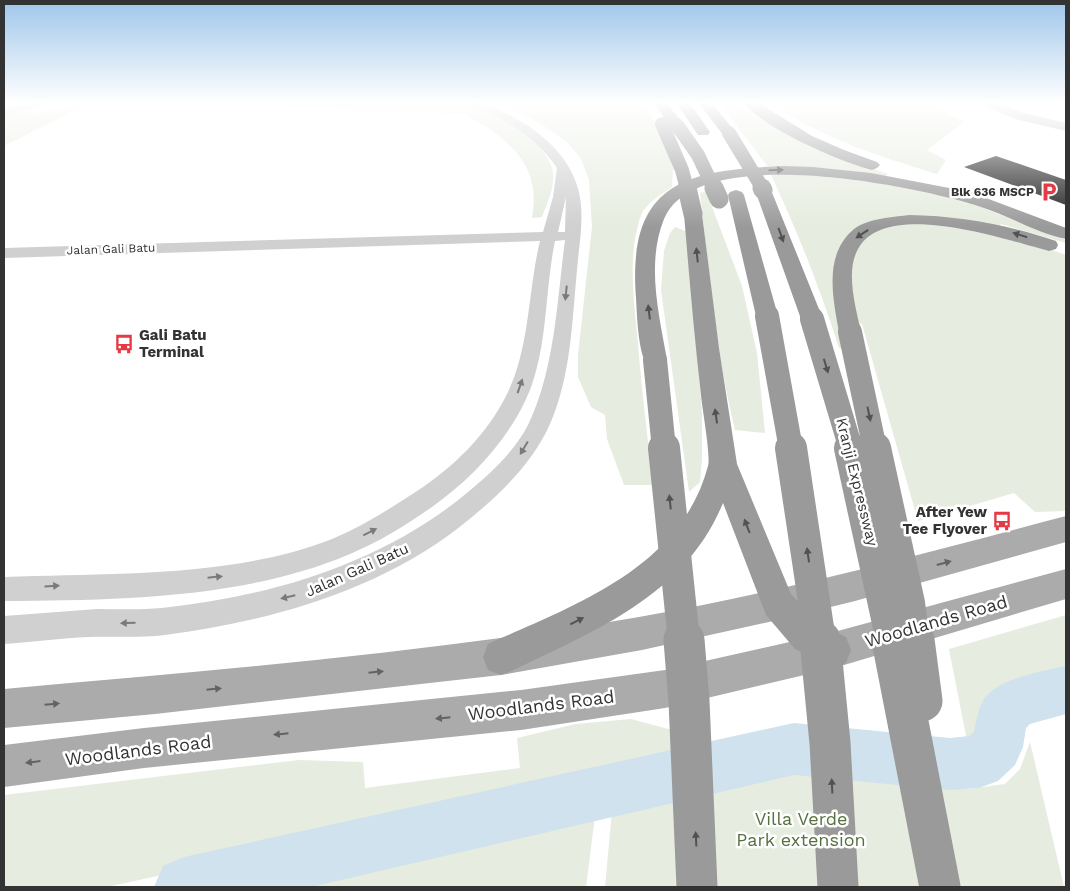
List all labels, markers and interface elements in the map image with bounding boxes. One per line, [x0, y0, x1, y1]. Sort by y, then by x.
one-way arrow [768, 166, 784, 174]
parking icon: Blk 636 MSCP [1038, 181, 1060, 203]
place label: Blk 636 MSCP [951, 185, 1034, 199]
one-way arrow [778, 227, 785, 242]
one-way arrow [855, 229, 869, 239]
one-way arrow [1013, 231, 1028, 239]
street label: Jalan Gali Batu [66, 240, 156, 258]
one-way arrow [693, 246, 701, 262]
one-way arrow [562, 286, 570, 302]
one-way arrow [645, 304, 653, 320]
place label: Gali Batu Terminal [139, 326, 207, 361]
bus stop icon: Gali Batu Terminal [113, 333, 135, 355]
one-way arrow [822, 359, 830, 374]
one-way arrow [517, 378, 524, 393]
one-way arrow [865, 406, 873, 422]
one-way arrow [712, 408, 720, 424]
street label: Kranji Expressway [832, 416, 882, 548]
one-way arrow [520, 442, 529, 455]
one-way arrow [666, 494, 674, 510]
place label: After Yew Tee Flyover [903, 503, 988, 538]
bus stop icon: After Yew Tee Flyover [991, 510, 1013, 532]
one-way arrow [743, 518, 751, 533]
one-way arrow [362, 528, 377, 536]
street label: Jalan Gali Batu [303, 539, 411, 601]
one-way arrow [803, 547, 811, 563]
one-way arrow [936, 558, 951, 566]
one-way arrow [207, 572, 223, 580]
one-way arrow [45, 582, 61, 590]
street label: Woodlands Road [862, 591, 1010, 651]
one-way arrow [280, 593, 296, 601]
one-way arrow [569, 617, 584, 625]
one-way arrow [120, 619, 136, 627]
one-way arrow [368, 668, 384, 676]
one-way arrow [206, 685, 222, 693]
street label: Woodlands Road [467, 686, 615, 724]
one-way arrow [45, 700, 61, 708]
one-way arrow [434, 714, 450, 722]
one-way arrow [273, 730, 289, 738]
street label: Woodlands Road [64, 731, 212, 769]
one-way arrow [24, 758, 40, 766]
one-way arrow [828, 778, 836, 794]
park label: Villa Verde Park extension [736, 808, 866, 850]
one-way arrow [691, 830, 699, 846]

